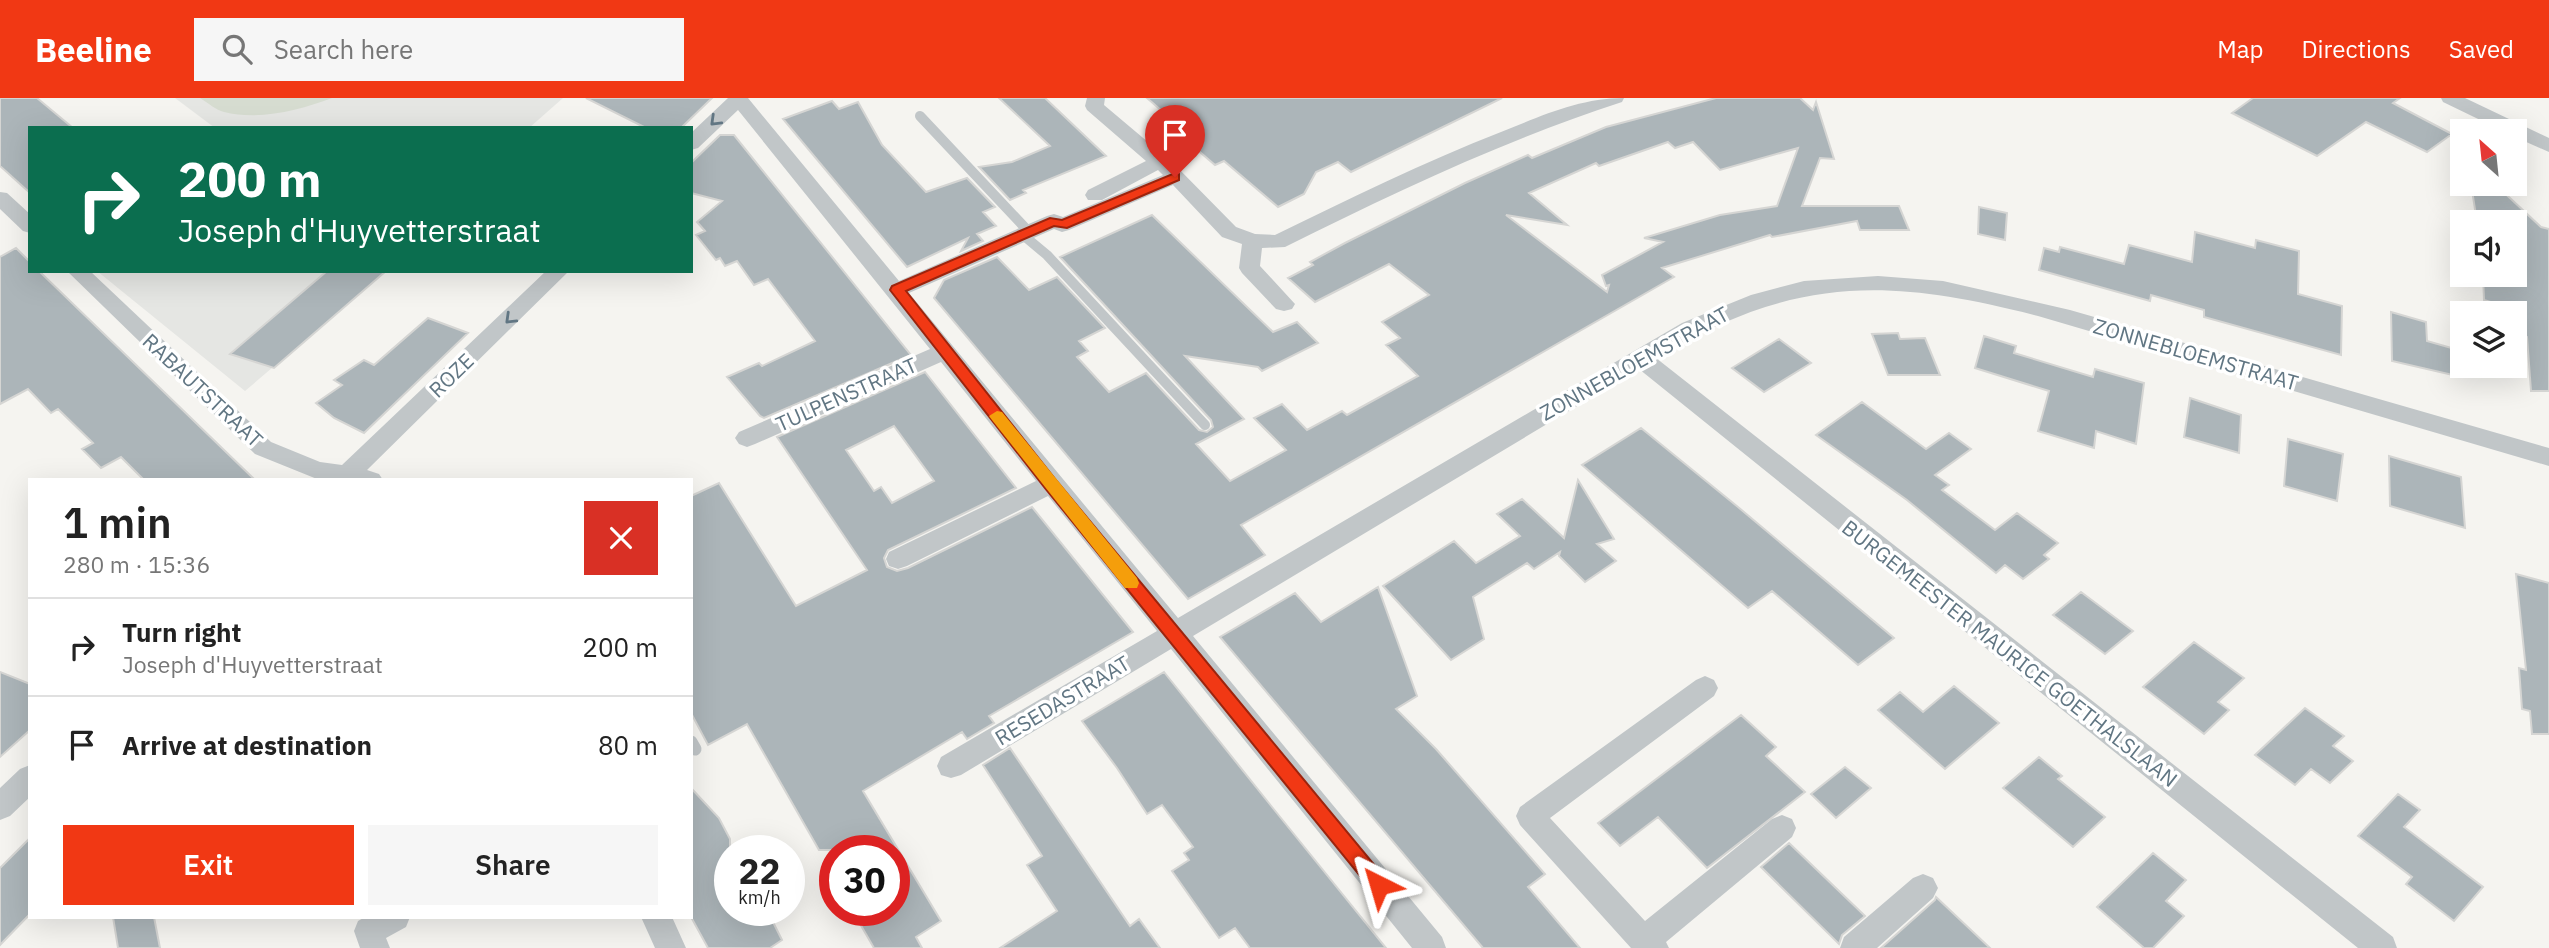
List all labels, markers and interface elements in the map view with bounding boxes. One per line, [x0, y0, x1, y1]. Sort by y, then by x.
search box [194, 18, 684, 81]
text: Beeline [35, 28, 152, 71]
icon: search [218, 30, 256, 68]
text: Search here [274, 32, 413, 66]
text: Map [2217, 33, 2263, 65]
text: Directions [2301, 33, 2411, 65]
text: Saved [2449, 33, 2514, 65]
pin [1145, 105, 1205, 177]
one-way arrow [710, 113, 723, 126]
icon: arrive [1156, 116, 1194, 154]
north arrow [2450, 119, 2527, 196]
map controls [2450, 119, 2527, 378]
text: 200 m [178, 147, 322, 210]
icon: right [63, 154, 154, 245]
text: Joseph d'Huyvetterstraat [178, 209, 541, 251]
button: sound [2450, 210, 2527, 287]
street label: ZONNEBLOEMSTRAAT [1535, 299, 1733, 427]
button: layers [2450, 301, 2527, 378]
one-way arrow [505, 310, 518, 323]
street label: ZONNEBLOEMSTRAAT [2090, 311, 2302, 397]
street label: RABAUTSTRAAT [137, 327, 269, 453]
street label: ROZE [422, 347, 480, 403]
street label: TULPENSTRAAT [771, 350, 921, 438]
text: 1 min [63, 495, 172, 550]
button: close [584, 501, 658, 575]
street label: BURGEMEESTER MAURICE GOETHALSLAAN [1837, 513, 2183, 793]
text: 280 m · 15:36 [63, 549, 210, 579]
text: Turn right [122, 615, 241, 649]
icon: right [63, 628, 101, 666]
text: 200 m [582, 630, 658, 664]
text: Joseph d'Huyvetterstraat [122, 649, 383, 679]
street label: RESEDASTRAAT [989, 649, 1135, 751]
icon: arrive [63, 726, 101, 764]
text: Arrive at destination [122, 728, 372, 762]
text: 80 m [598, 728, 658, 762]
button: Exit [63, 825, 354, 905]
button: Share [368, 825, 658, 905]
speed limit sign: 30 [819, 835, 910, 926]
text: 22 [738, 848, 781, 894]
position arrow [1342, 848, 1416, 922]
text: km/h [738, 886, 781, 909]

